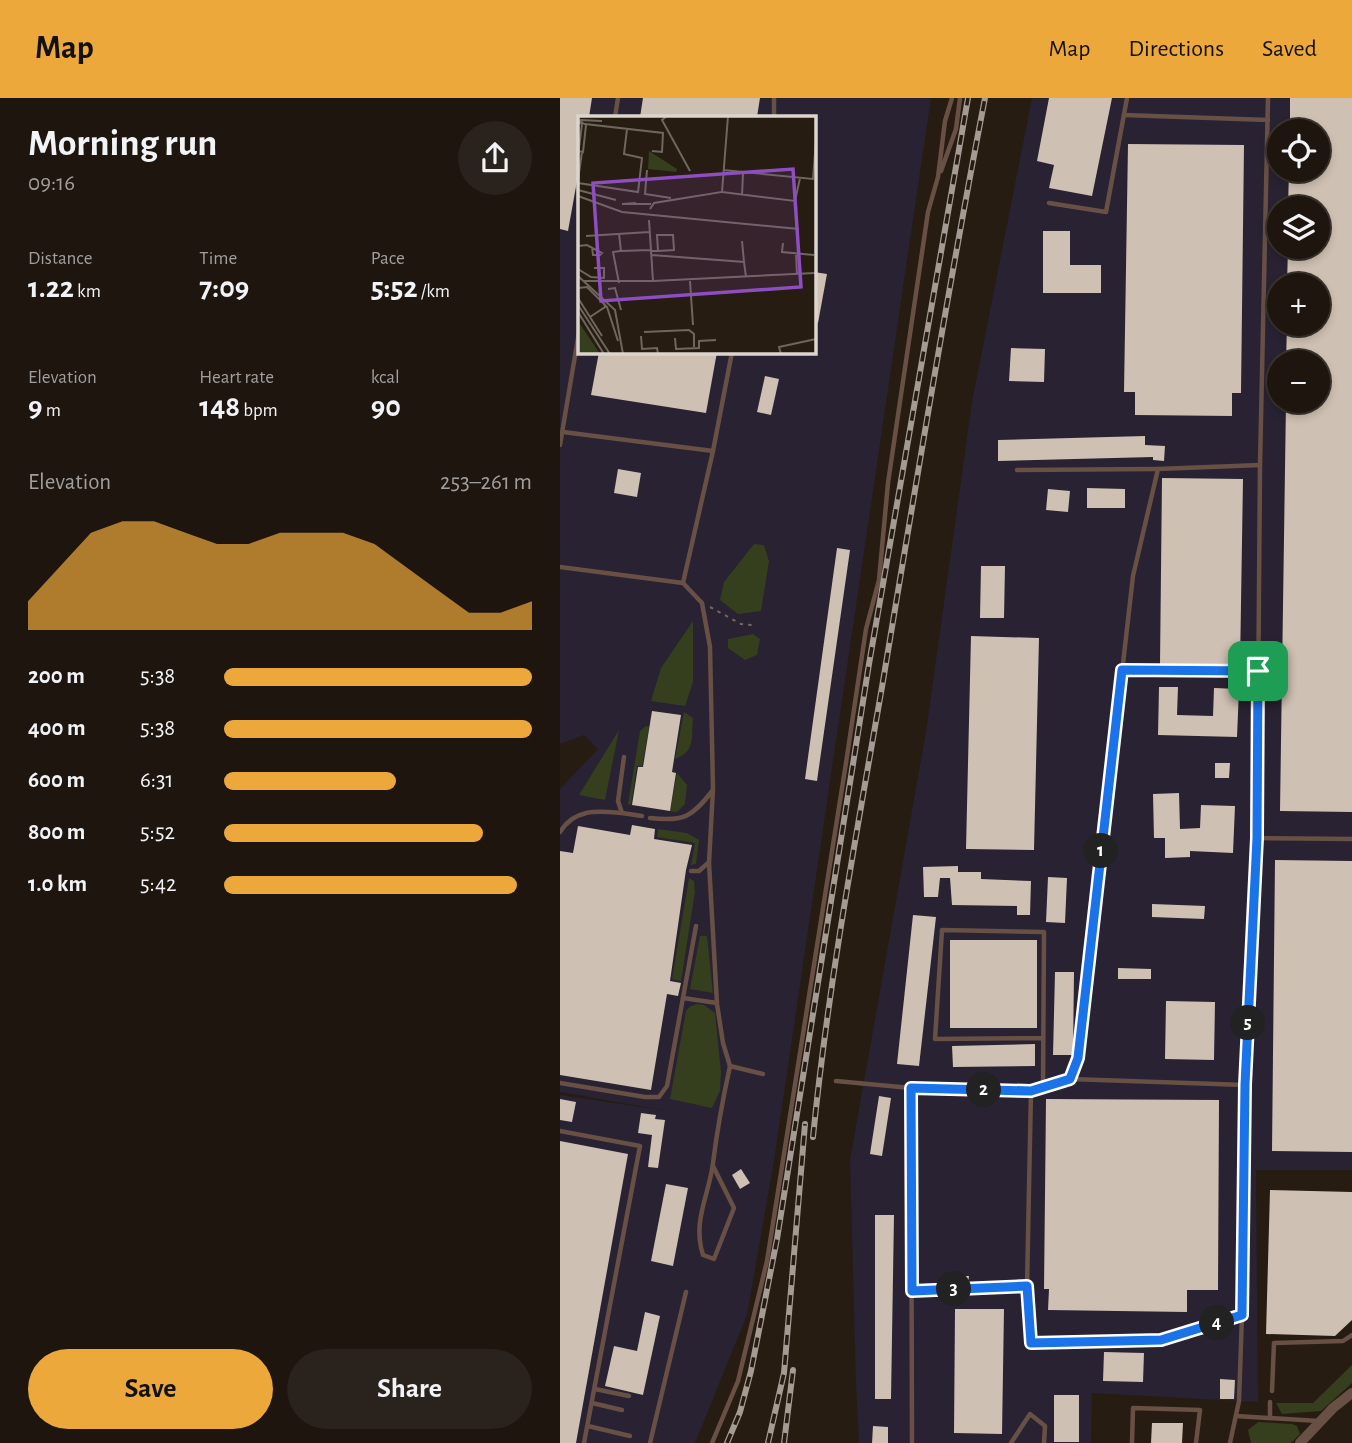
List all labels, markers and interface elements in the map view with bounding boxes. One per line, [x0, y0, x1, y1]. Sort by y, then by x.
text: Map [35, 32, 94, 65]
text: Map [1048, 37, 1090, 61]
text: Directions [1128, 37, 1224, 61]
text: Saved [1262, 37, 1317, 61]
inset map [578, 116, 816, 354]
map controls [1267, 119, 1330, 413]
button: locate [1267, 119, 1330, 182]
button: share [458, 121, 532, 195]
text: Morning run [28, 125, 217, 163]
text: 09:16 [28, 172, 75, 195]
button: layers [1267, 196, 1330, 259]
text: Distance [28, 249, 92, 268]
text: Time [199, 249, 237, 268]
text: Pace [371, 249, 405, 268]
text: 1.22 [28, 273, 74, 303]
text: 7:09 [199, 273, 249, 303]
text: 5:52 [371, 273, 418, 303]
button: + [1267, 273, 1330, 336]
text: km [74, 282, 101, 301]
text: /km [418, 282, 450, 301]
button: − [1267, 350, 1330, 413]
text: Elevation [28, 368, 97, 387]
text: Heart rate [199, 368, 274, 387]
text: kcal [371, 368, 400, 387]
text: 9 [28, 392, 43, 422]
text: 148 [199, 392, 240, 422]
text: 90 [371, 392, 401, 422]
text: m [43, 401, 61, 420]
text: bpm [240, 401, 278, 420]
text: Elevation [28, 471, 111, 494]
text: 253–261 m [440, 471, 532, 494]
pin [1228, 641, 1288, 701]
icon: arrive [1239, 652, 1277, 690]
text: 200 m [28, 665, 85, 688]
text: 5:38 [140, 665, 175, 688]
text: 400 m [28, 717, 86, 740]
text: 5:38 [140, 717, 175, 740]
text: 600 m [28, 769, 85, 792]
text: 6:31 [140, 769, 173, 792]
text: 800 m [28, 821, 85, 844]
text: 5:52 [140, 821, 175, 844]
pin: 1 [1084, 834, 1118, 868]
text: 1 [1097, 841, 1104, 860]
text: 1.0 km [28, 873, 87, 896]
text: 5:42 [140, 873, 176, 896]
pin: 5 [1230, 1006, 1266, 1040]
text: 5 [1243, 1013, 1252, 1032]
pin: 2 [966, 1072, 1002, 1108]
text: 2 [979, 1080, 988, 1099]
pin: 3 [936, 1272, 972, 1306]
text: 3 [949, 1279, 958, 1298]
pin: 4 [1200, 1306, 1234, 1340]
text: 4 [1212, 1313, 1221, 1332]
button: Save [28, 1349, 273, 1429]
button: Share [287, 1349, 532, 1429]

